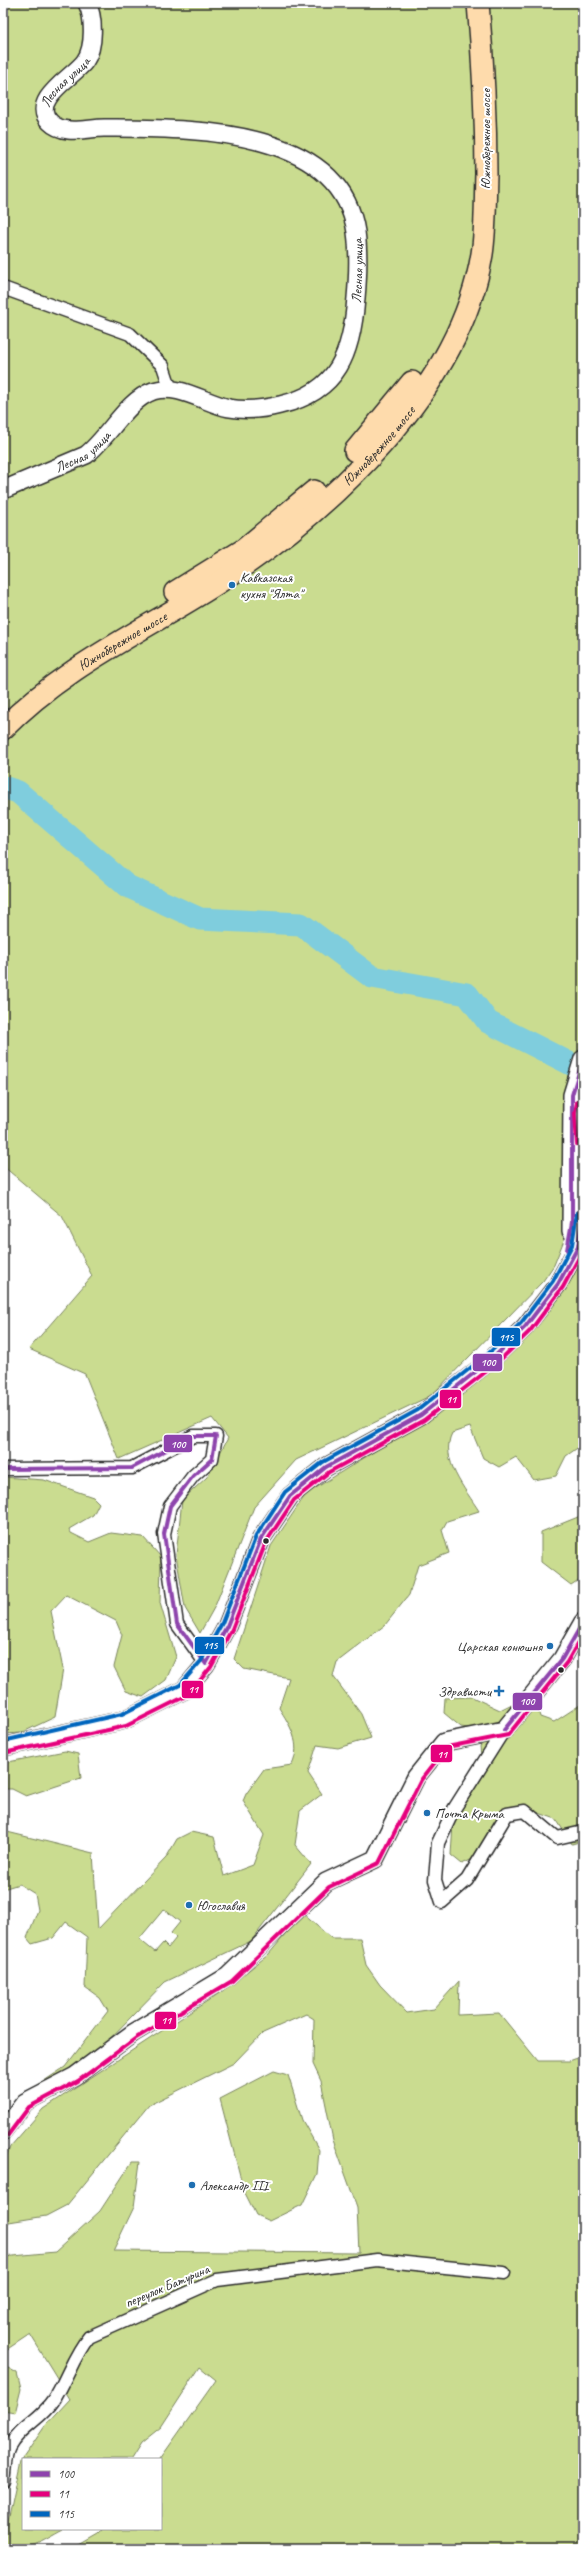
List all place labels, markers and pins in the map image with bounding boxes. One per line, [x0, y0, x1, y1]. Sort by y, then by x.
place label: Кавказская кухня "Ялта" [240, 569, 305, 602]
marker: Кавказская кухня "Ялта" [227, 580, 237, 590]
unlabelled marker [261, 1536, 271, 1546]
place label: Царская конюшня [457, 1638, 543, 1655]
marker: Царская конюшня [545, 1641, 555, 1651]
unlabelled marker [556, 1665, 566, 1675]
place label: Здрависти [438, 1683, 493, 1700]
marker: Здрависти [494, 1686, 504, 1696]
place label: Почта Крыма [435, 1805, 504, 1822]
marker: Почта Крыма [422, 1808, 432, 1818]
place label: Югославия [197, 1897, 246, 1914]
marker: Югославия [184, 1900, 194, 1910]
place label: Александр III [200, 2177, 272, 2194]
marker: Александр III [187, 2180, 197, 2190]

